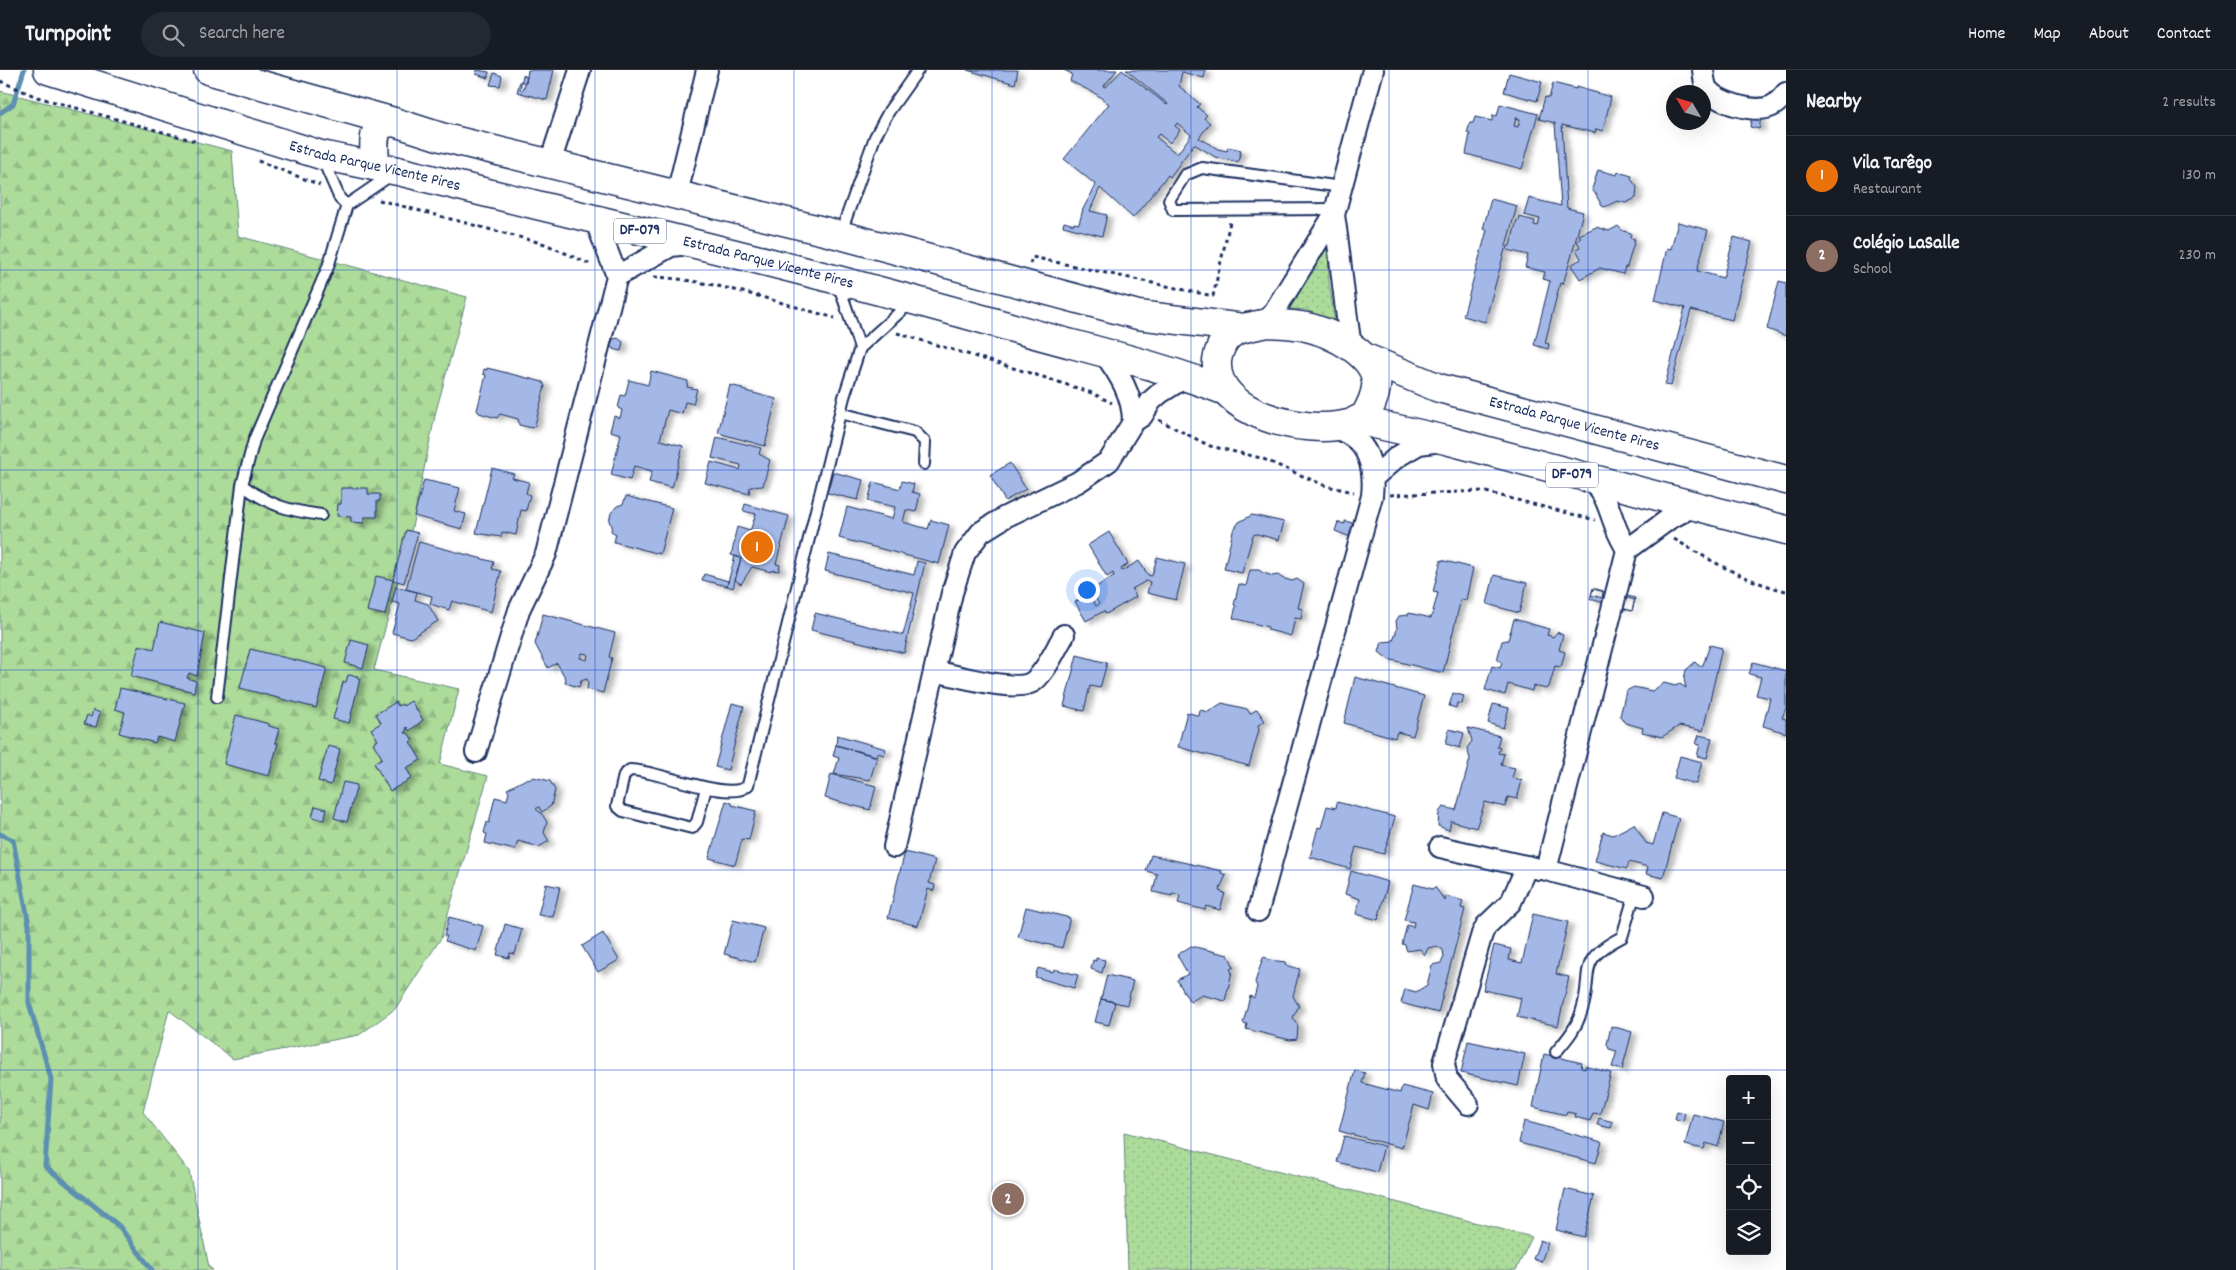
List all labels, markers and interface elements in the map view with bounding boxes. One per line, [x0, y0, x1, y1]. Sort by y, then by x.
search box [141, 12, 491, 57]
text: Turnpoint [25, 18, 111, 52]
icon: search [159, 21, 187, 49]
text: Search here [199, 21, 285, 48]
text: Home [1968, 22, 2005, 47]
text: Map [2033, 22, 2061, 47]
text: About [2089, 22, 2129, 47]
text: Contact [2157, 22, 2211, 47]
north arrow [1666, 85, 1711, 130]
text: Nearby [1806, 88, 1861, 118]
text: 2 results [2162, 91, 2216, 114]
street label: Estrada Parque Vicente Pires [286, 134, 463, 198]
text: Vila Tarêgo [1853, 151, 1932, 178]
text: 1 [1820, 164, 1824, 187]
text: 130 m [2182, 164, 2216, 187]
text: Restaurant [1853, 178, 1922, 201]
road number: DF-079 [614, 218, 666, 244]
street label: Estrada Parque Vicente Pires [680, 230, 857, 295]
text: Colégio LaSalle [1853, 231, 1960, 258]
text: 2 [1819, 244, 1826, 267]
text: 230 m [2179, 244, 2216, 267]
text: School [1853, 258, 1892, 281]
street label: Estrada Parque Vicente Pires [1487, 390, 1662, 458]
road number: DF-079 [1546, 462, 1598, 488]
pin: 1 [741, 528, 773, 566]
your location [1074, 577, 1100, 603]
map controls [1726, 1075, 1771, 1255]
button: + [1726, 1075, 1771, 1120]
button: − [1726, 1120, 1771, 1165]
button: locate [1726, 1165, 1771, 1210]
pin: 2 [992, 1180, 1024, 1218]
button: layers [1726, 1210, 1771, 1255]

